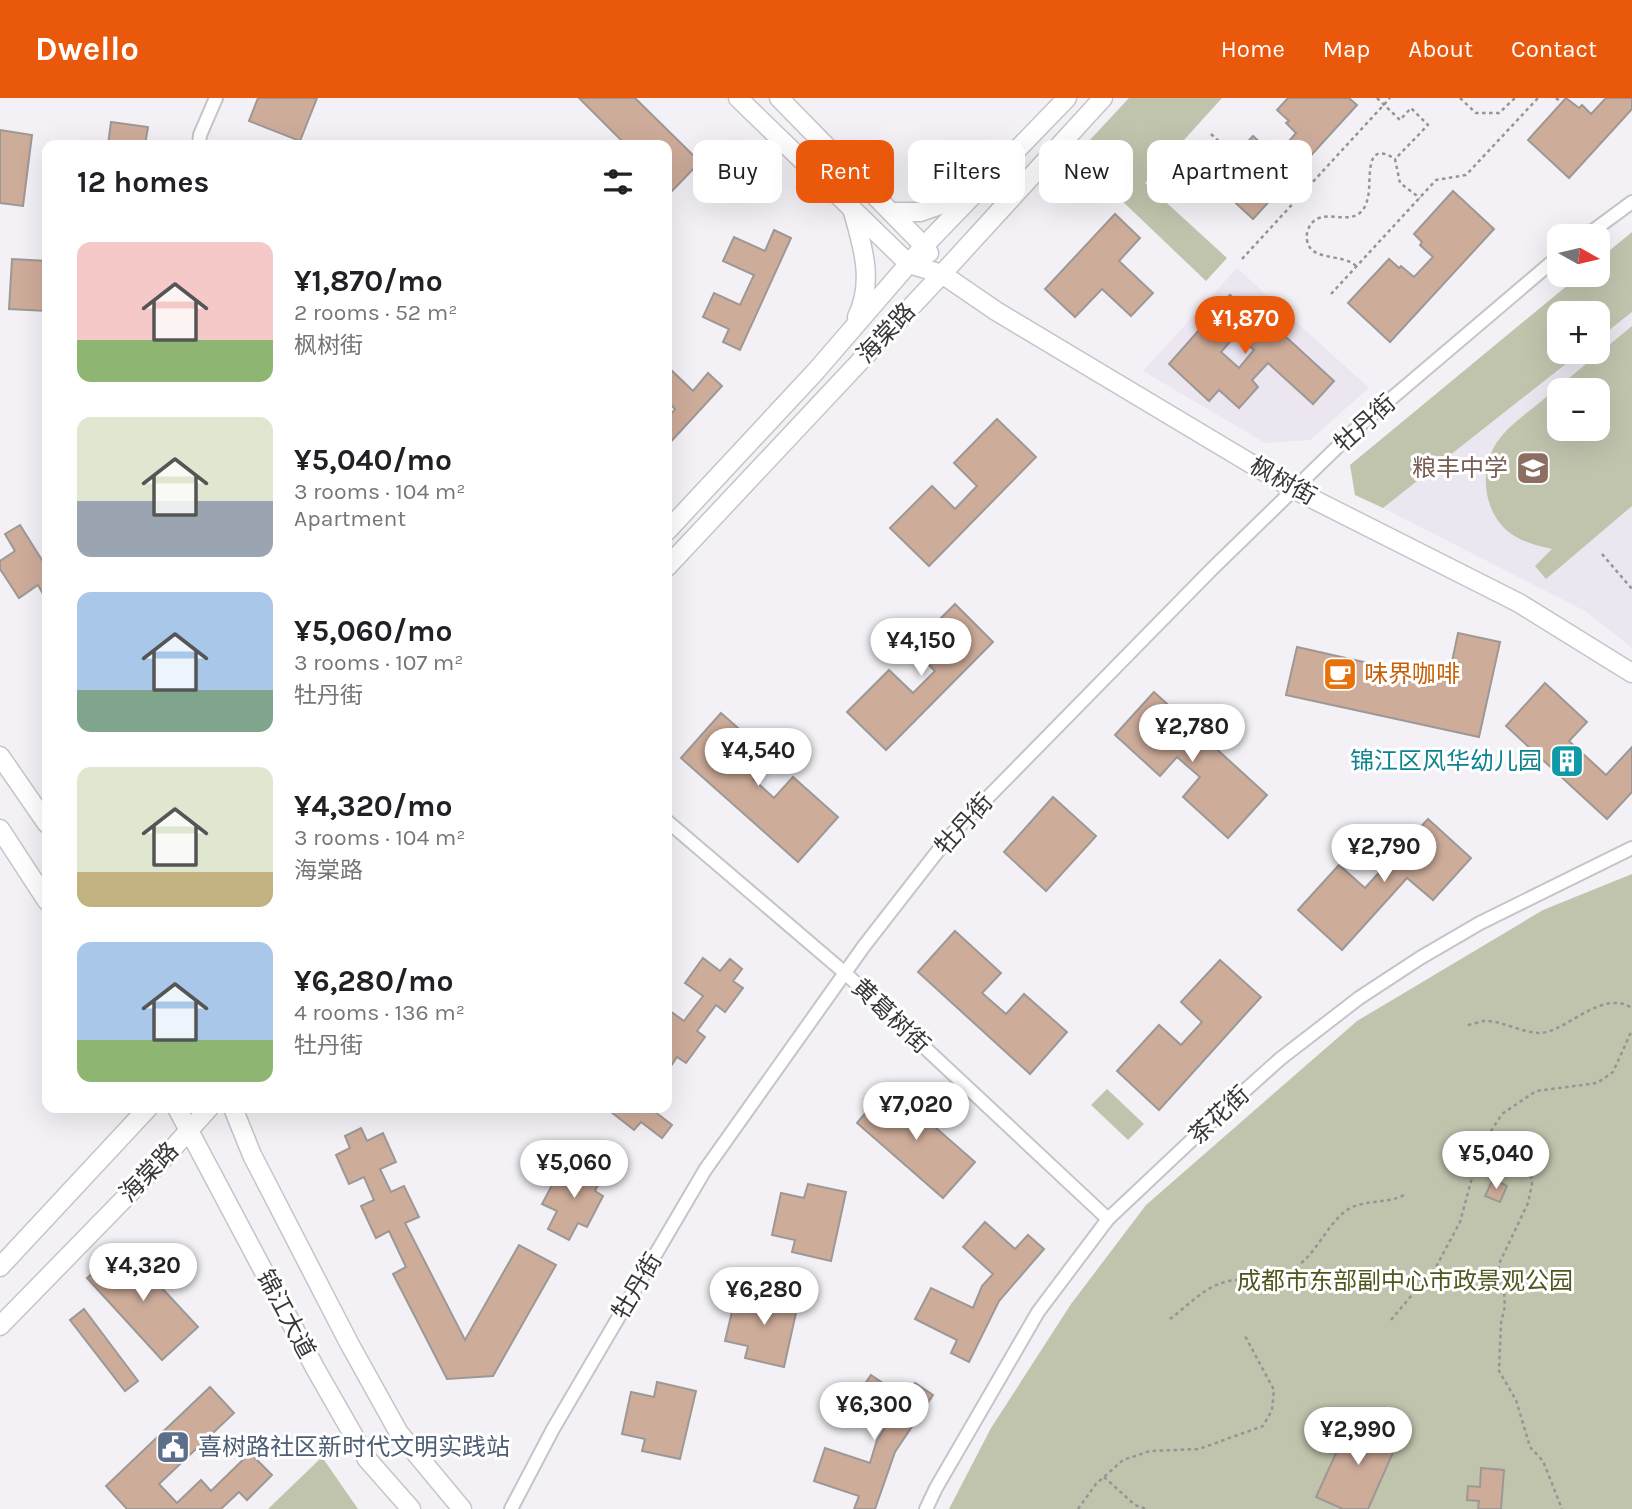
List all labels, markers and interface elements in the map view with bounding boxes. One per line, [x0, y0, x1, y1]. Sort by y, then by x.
text: Dwello [35, 30, 139, 68]
text: Home [1221, 35, 1285, 63]
text: Map [1323, 35, 1370, 63]
text: About [1408, 35, 1473, 63]
text: Contact [1511, 35, 1597, 63]
chip: Buy [693, 140, 782, 203]
chip: Rent [796, 140, 894, 203]
chip: Filters [908, 140, 1025, 203]
chip: New [1039, 140, 1133, 203]
chip: Apartment [1147, 140, 1312, 203]
icon: filters [599, 163, 637, 201]
text: 12 homes [77, 164, 209, 200]
north arrow [1547, 224, 1610, 287]
map controls [1547, 224, 1610, 441]
text: ¥1,870/mo [294, 263, 443, 299]
icon: home [133, 270, 217, 354]
pin: ¥1,870 [1188, 296, 1302, 356]
street label: 海棠路 [851, 297, 921, 369]
text: 2 rooms · 52 m² [294, 299, 457, 326]
button: + [1547, 301, 1610, 364]
text: ¥1,870 [1211, 305, 1279, 332]
text: 枫树街 [294, 332, 363, 359]
button: − [1547, 378, 1610, 441]
street label: 牡丹街 [1329, 389, 1401, 457]
text: ¥5,040/mo [294, 442, 452, 478]
icon: home [133, 445, 217, 529]
school or university icon: 粮丰中学 [1514, 449, 1552, 487]
street label: 枫树街 [1245, 451, 1321, 511]
place label: 粮丰中学 [1412, 454, 1508, 482]
text: 3 rooms · 104 m² [294, 478, 465, 505]
text: Apartment [294, 505, 406, 532]
text: ¥5,060/mo [294, 613, 452, 649]
pin: ¥4,150 [864, 618, 978, 678]
icon: home [133, 620, 217, 704]
text: ¥4,150 [886, 627, 956, 654]
text: 3 rooms · 107 m² [294, 649, 463, 676]
cafe icon: 味界咖啡 [1321, 655, 1359, 693]
place label: 味界咖啡 [1364, 660, 1460, 688]
text: 牡丹街 [294, 682, 363, 709]
pin: ¥2,780 [1135, 704, 1249, 764]
text: ¥2,780 [1155, 713, 1229, 740]
pin: ¥4,540 [701, 728, 815, 788]
text: ¥4,540 [721, 737, 795, 764]
building icon: 锦江区风华幼儿园 [1548, 742, 1586, 780]
place label: 锦江区风华幼儿园 [1350, 747, 1542, 775]
text: ¥4,320/mo [294, 788, 452, 824]
street label: 牡丹街 [930, 788, 998, 860]
icon: home [133, 795, 217, 879]
text: 3 rooms · 104 m² [294, 824, 465, 851]
pin: ¥2,790 [1327, 824, 1441, 884]
text: ¥2,790 [1347, 833, 1421, 860]
text: 海棠路 [294, 857, 363, 884]
text: ¥6,280/mo [294, 963, 454, 999]
icon: home [133, 970, 217, 1054]
street label: 黄葛树街 [846, 973, 936, 1059]
text: 4 rooms · 136 m² [294, 999, 465, 1026]
text: 牡丹街 [294, 1032, 363, 1059]
street label: 茶花街 [1183, 1080, 1255, 1150]
pin: ¥7,020 [859, 1082, 973, 1142]
text: ¥7,020 [879, 1091, 953, 1118]
pin: ¥5,040 [1439, 1132, 1553, 1191]
street label: 海棠路 [114, 1136, 184, 1208]
pin: ¥5,060 [517, 1140, 631, 1200]
text: ¥5,040 [1458, 1140, 1534, 1167]
text: ¥5,060 [536, 1149, 612, 1176]
pin: ¥4,320 [86, 1244, 200, 1303]
street label: 牡丹街 [606, 1248, 668, 1324]
text: ¥4,320 [105, 1252, 181, 1279]
street label: 锦江大道 [251, 1265, 321, 1363]
park label: 成都市东部副中心市政景观公园 [1237, 1267, 1573, 1295]
pin: ¥6,280 [707, 1268, 821, 1327]
text: ¥6,280 [726, 1276, 802, 1303]
pin: ¥6,300 [817, 1382, 931, 1442]
text: ¥6,300 [836, 1391, 912, 1418]
pin: ¥2,990 [1301, 1408, 1415, 1467]
text: ¥2,990 [1320, 1416, 1396, 1443]
public building icon: 喜树路社区新时代文明实践站 [154, 1428, 192, 1466]
place label: 喜树路社区新时代文明实践站 [198, 1433, 510, 1461]

